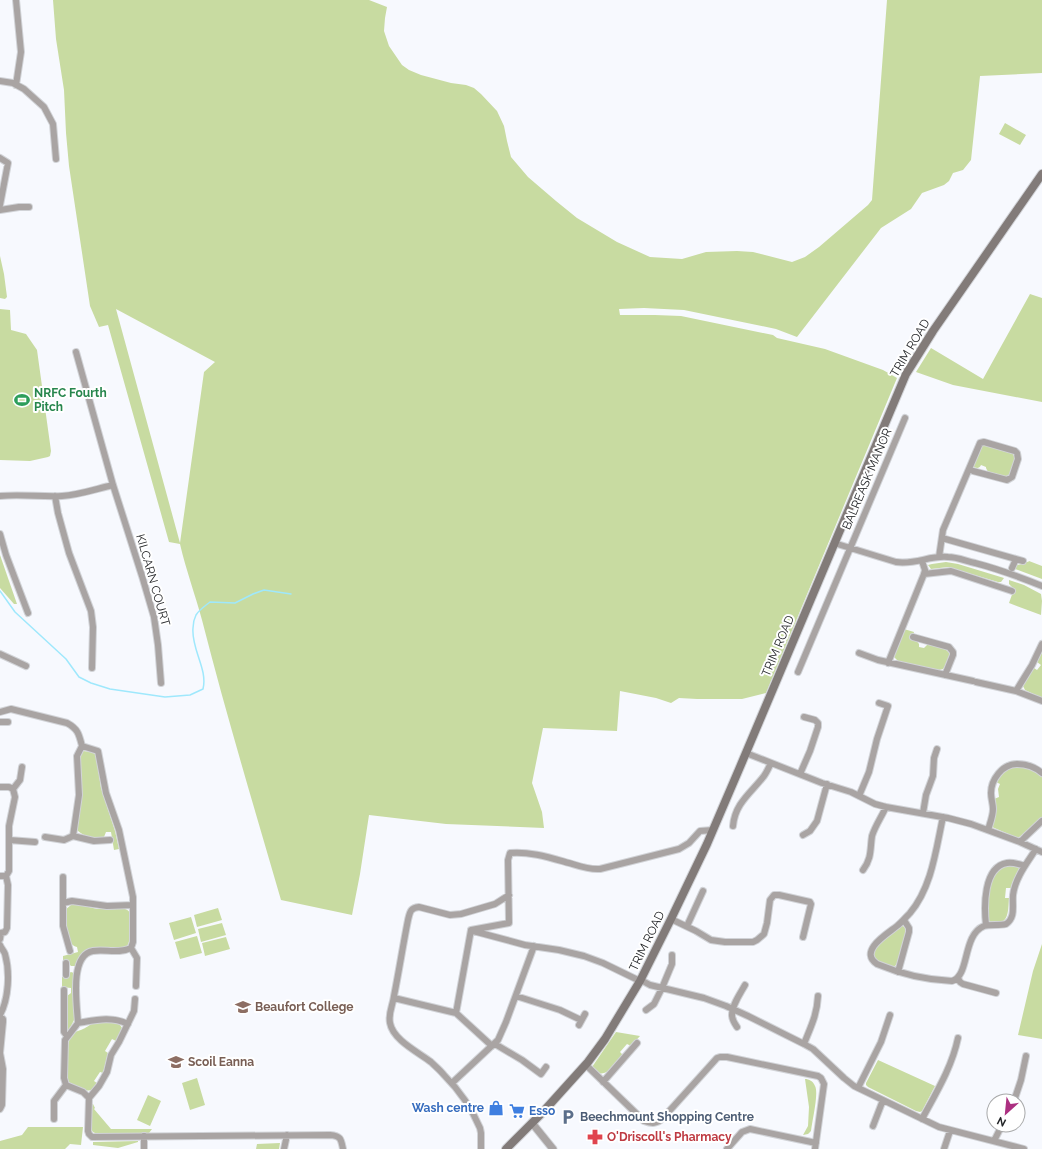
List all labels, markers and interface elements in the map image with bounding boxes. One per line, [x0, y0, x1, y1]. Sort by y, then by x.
street label: TRIM ROAD [887, 316, 933, 379]
place label: NRFC Fourth Pitch [34, 386, 107, 414]
sports icon: NRFC Fourth Pitch [13, 391, 31, 409]
street label: BALREASK MANOR [839, 426, 895, 532]
street label: KILCARN COURT [133, 532, 173, 628]
street label: TRIM ROAD [759, 613, 797, 679]
street label: TRIM ROAD [626, 908, 668, 973]
school or university icon: Beaufort College [234, 998, 252, 1016]
place label: Beaufort College [255, 1000, 354, 1014]
school or university icon: Scoil Eanna [167, 1053, 185, 1071]
place label: Scoil Eanna [188, 1055, 254, 1069]
north arrow [986, 1093, 1026, 1133]
shop icon: Wash centre [487, 1099, 505, 1117]
place label: Wash centre [412, 1101, 484, 1115]
supermarket icon: Esso [508, 1102, 526, 1120]
place label: Esso [529, 1104, 555, 1118]
parking icon: Beechmount Shopping Centre [559, 1108, 577, 1126]
place label: Beechmount Shopping Centre [580, 1110, 754, 1124]
text: N [995, 1114, 1008, 1129]
pharmacy icon: O'Driscoll's Pharmacy [586, 1128, 604, 1146]
place label: O'Driscoll's Pharmacy [607, 1130, 732, 1144]

